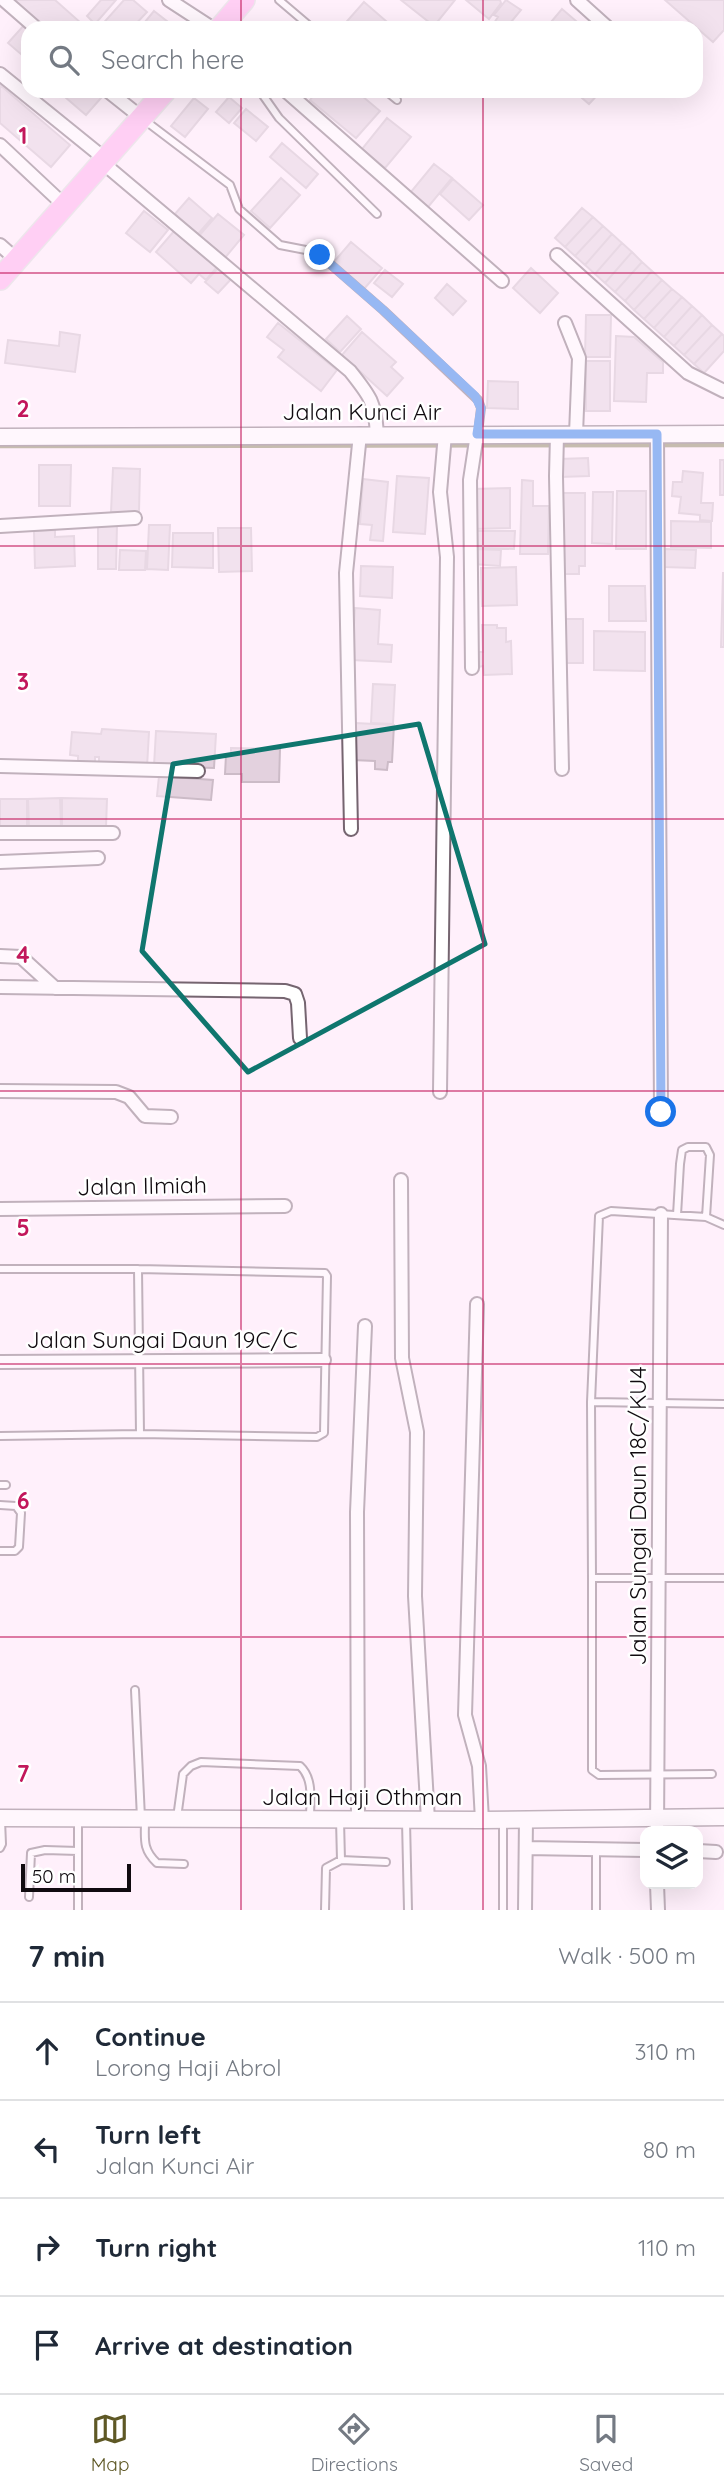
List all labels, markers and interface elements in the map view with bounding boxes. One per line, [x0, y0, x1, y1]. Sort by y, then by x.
search box [21, 21, 703, 98]
icon: search [45, 41, 83, 79]
text: Search here [101, 43, 245, 76]
text: 1 [19, 121, 27, 150]
route end [304, 239, 335, 270]
text: 2 [16, 394, 30, 423]
street label: Jalan Kunci Air [282, 397, 442, 426]
text: 3 [17, 667, 29, 696]
text: 4 [16, 940, 30, 969]
route start [645, 1096, 676, 1127]
street label: Jalan Ilmiah [77, 1170, 207, 1201]
text: 5 [16, 1213, 30, 1242]
street label: Jalan Sungai Daun 19C/C [27, 1325, 297, 1354]
street label: Jalan Sungai Daun 18C/KU4 [623, 1366, 652, 1666]
text: 6 [17, 1486, 29, 1515]
text: 7 [17, 1759, 30, 1788]
street label: Jalan Haji Othman [262, 1782, 462, 1811]
map controls [640, 1826, 703, 1889]
button: layers [640, 1826, 703, 1889]
scale bar [21, 1861, 131, 1893]
text: 50 m [32, 1864, 76, 1888]
text: 7 min [28, 1937, 106, 1975]
text: Walk · 500 m [558, 1941, 696, 1970]
text: Continue [95, 2020, 206, 2053]
icon: ahead [28, 2032, 66, 2070]
text: 310 m [634, 2037, 696, 2066]
text: Lorong Haji Abrol [95, 2053, 282, 2082]
text: Turn left [95, 2118, 202, 2151]
icon: left [28, 2130, 66, 2168]
text: 80 m [643, 2135, 696, 2164]
text: Jalan Kunci Air [95, 2151, 254, 2180]
icon: right [28, 2228, 66, 2266]
text: Turn right [95, 2231, 217, 2264]
text: 110 m [638, 2233, 696, 2262]
icon: arrive [28, 2326, 66, 2364]
text: Arrive at destination [95, 2329, 353, 2362]
tab: Map [91, 2410, 129, 2476]
tab: Directions [311, 2410, 398, 2476]
tab: Saved [579, 2410, 633, 2476]

